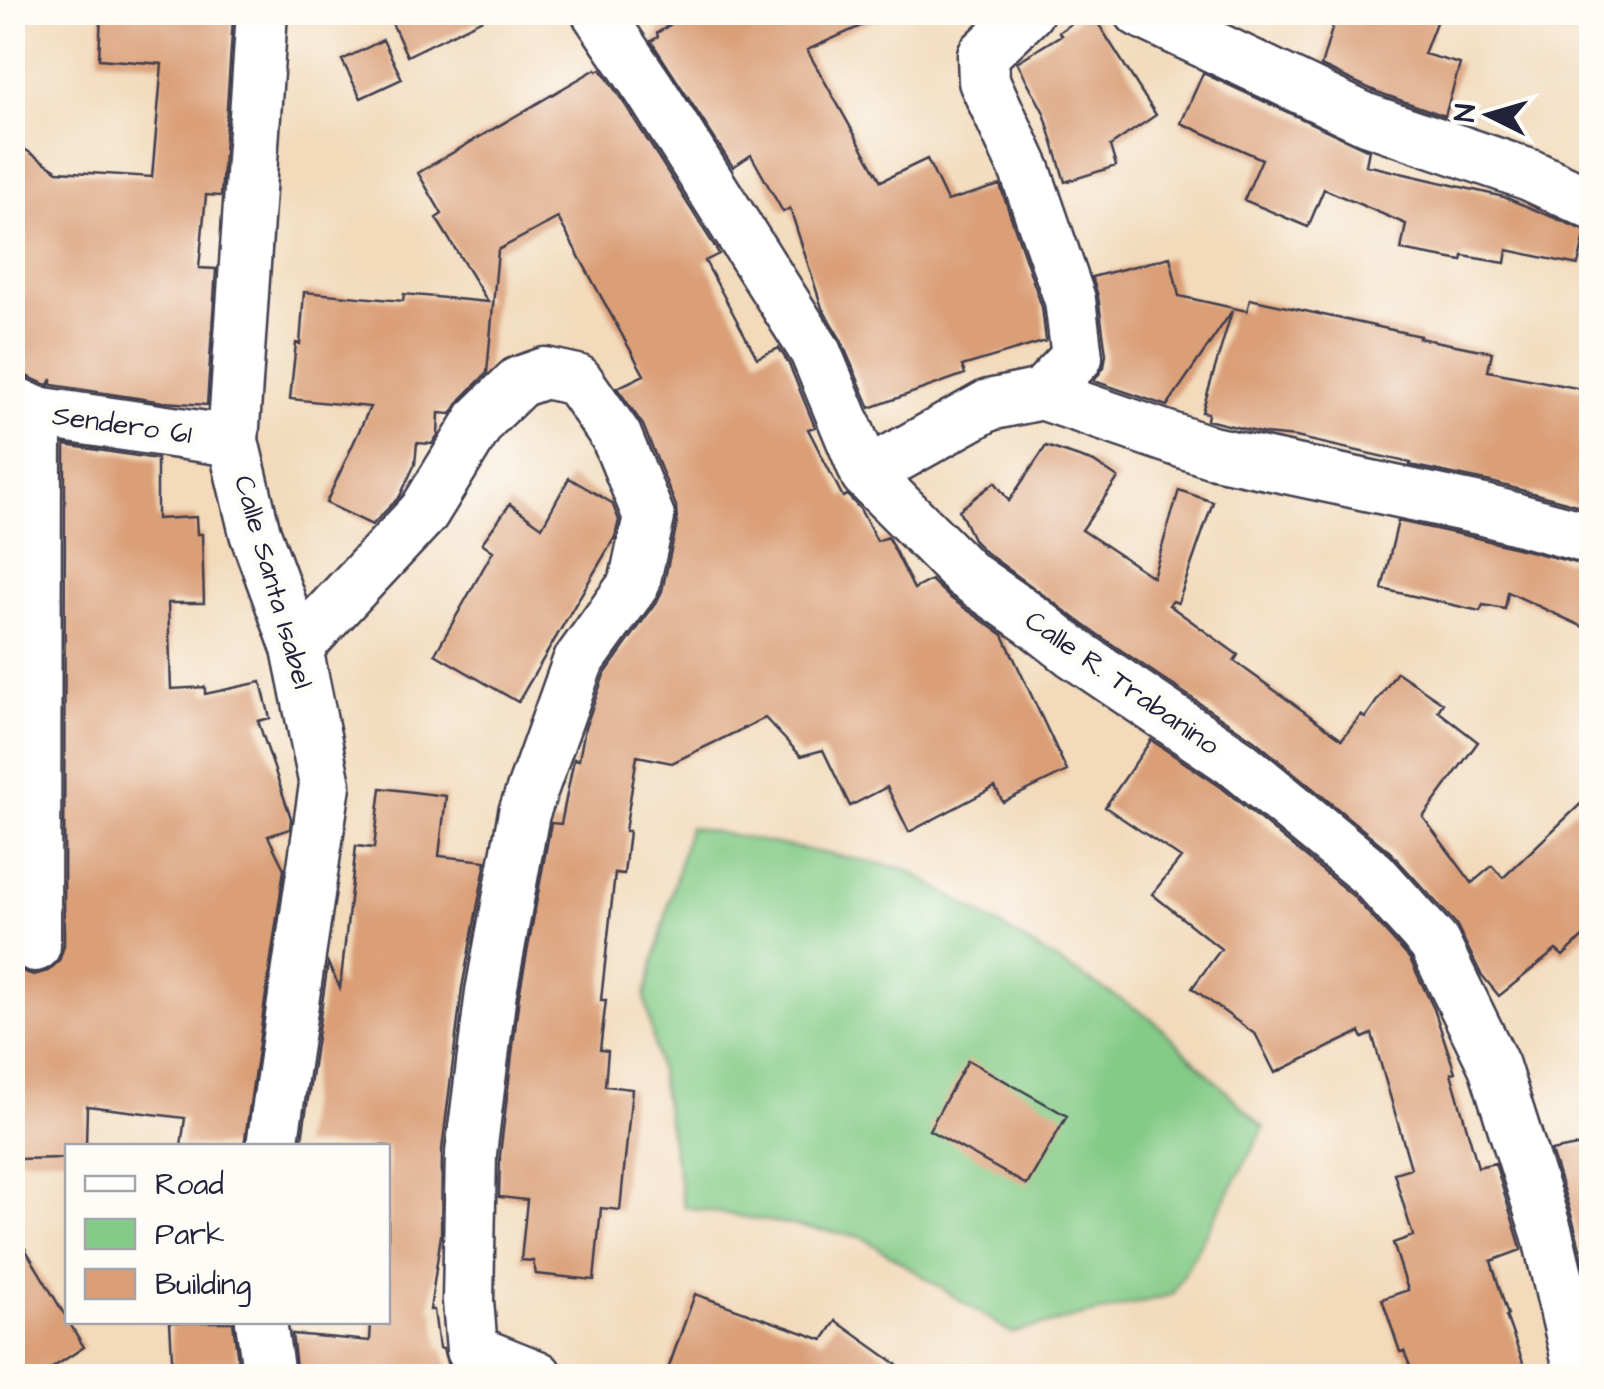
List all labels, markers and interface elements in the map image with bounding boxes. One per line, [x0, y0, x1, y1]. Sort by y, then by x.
north arrow [1439, 65, 1539, 165]
text: N [1445, 102, 1486, 123]
street label: Sendero 61 [50, 396, 195, 454]
street label: Calle Santa Isabel [224, 471, 322, 693]
street label: Calle R. Trabanino [1017, 601, 1227, 765]
legend [65, 1144, 390, 1324]
text: Road [155, 1164, 224, 1206]
text: Park [155, 1214, 224, 1256]
text: Building [155, 1264, 251, 1307]

